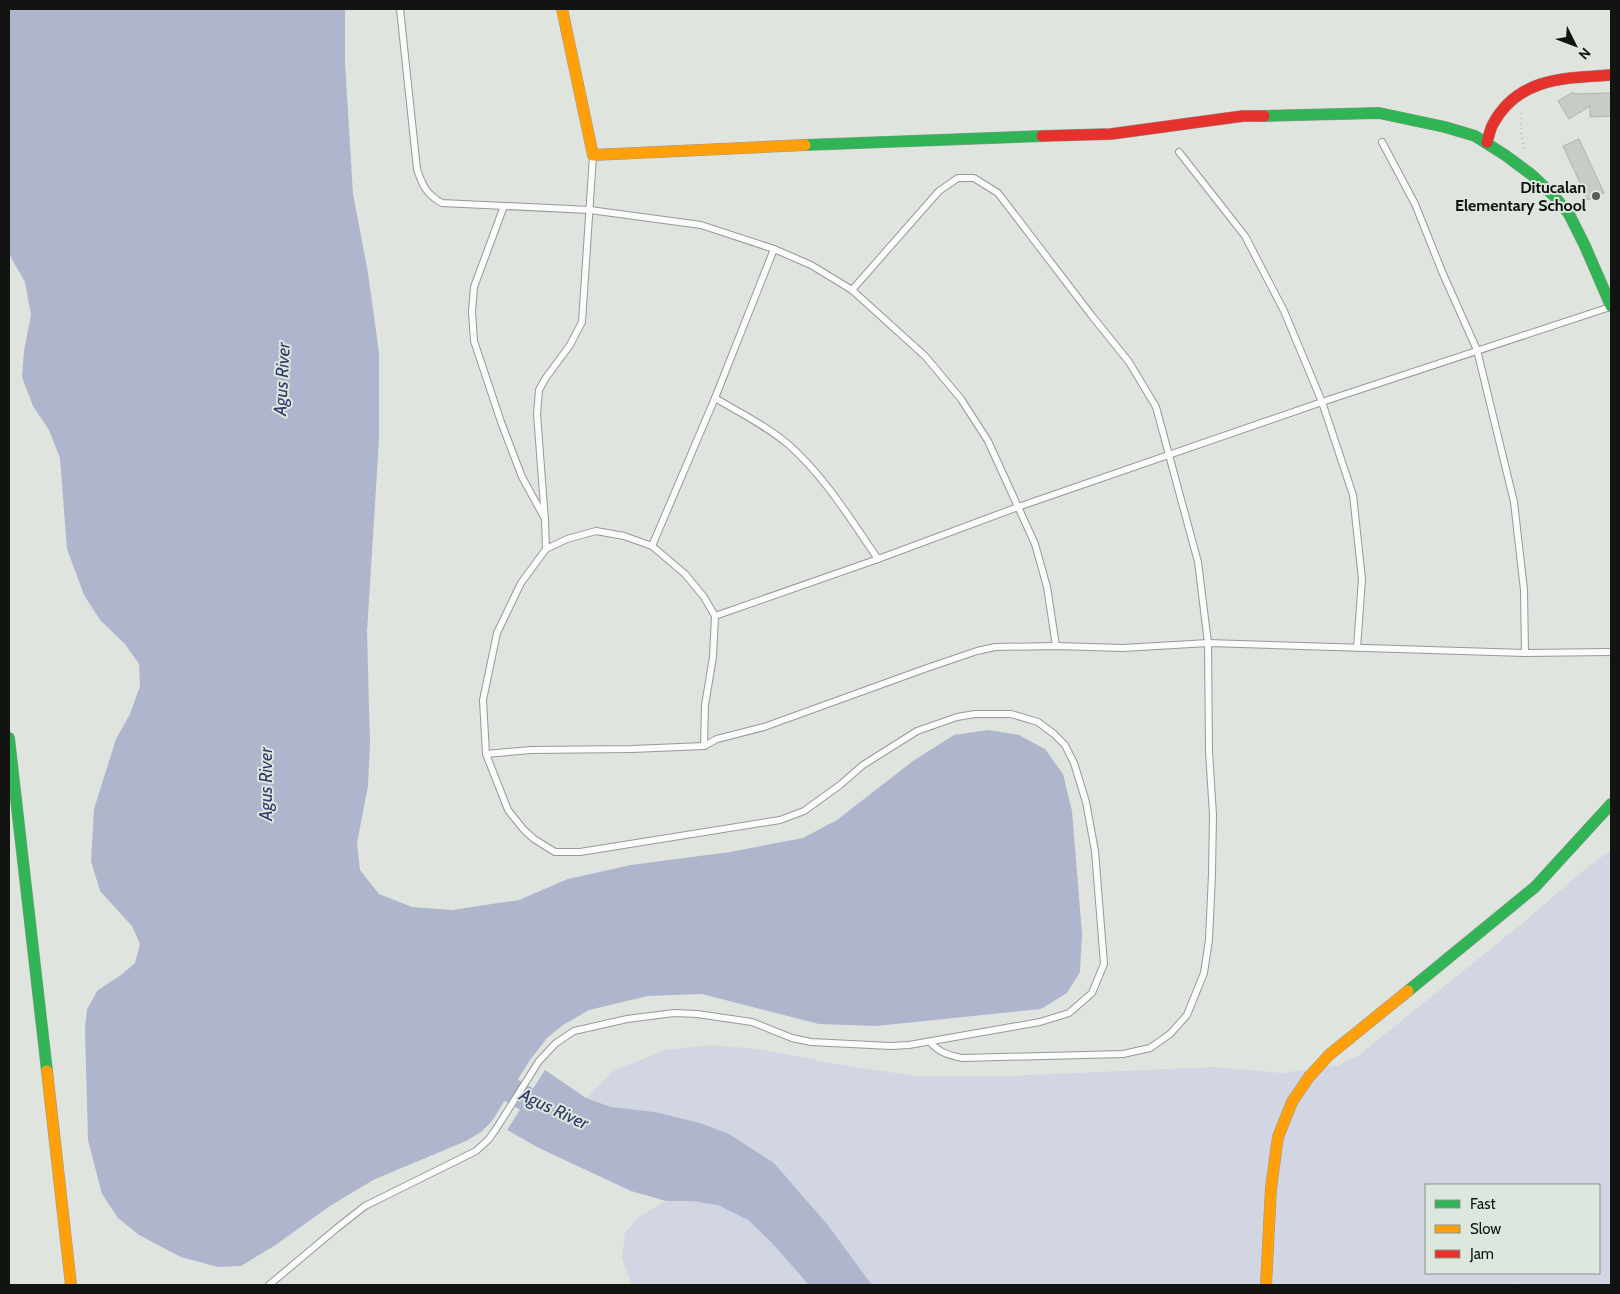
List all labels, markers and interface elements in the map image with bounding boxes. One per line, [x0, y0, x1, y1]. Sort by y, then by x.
north arrow [1550, 20, 1600, 70]
text: N [1575, 44, 1595, 63]
place label: Ditucalan Elementary School [1455, 178, 1586, 215]
marker: Ditucalan Elementary School [1590, 190, 1602, 202]
water label: Agus River [269, 340, 295, 417]
water label: Agus River [255, 746, 277, 822]
water label: Agus River [515, 1083, 593, 1135]
legend [1425, 1184, 1600, 1274]
text: Fast [1470, 1195, 1495, 1213]
text: Slow [1470, 1220, 1501, 1238]
text: Jam [1469, 1245, 1494, 1263]

